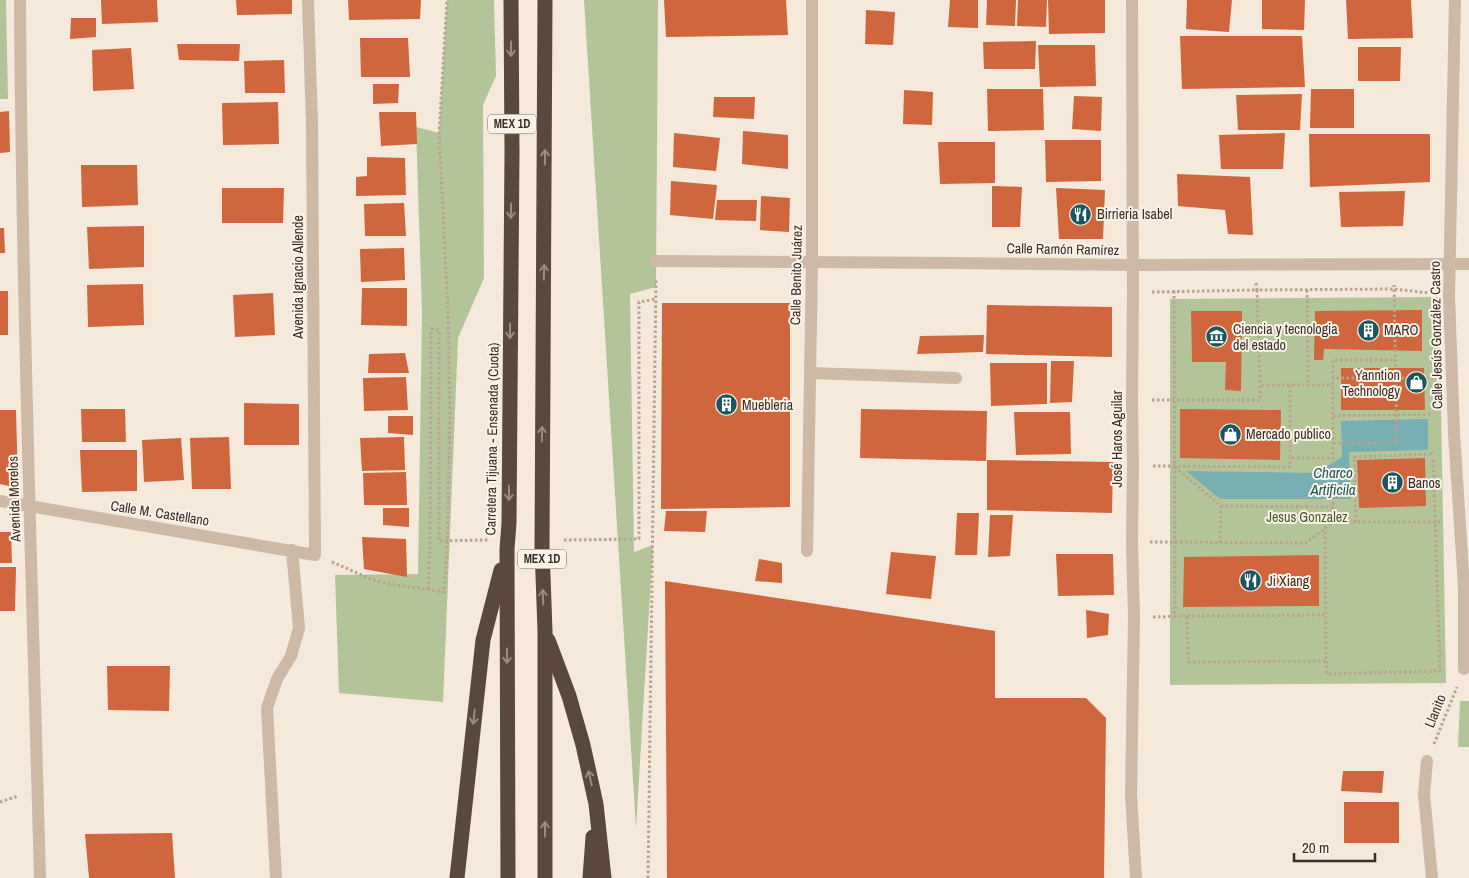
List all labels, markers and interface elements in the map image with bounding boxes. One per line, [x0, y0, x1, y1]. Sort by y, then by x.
one-way arrow [506, 40, 516, 56]
road number: MEX 1D [488, 115, 536, 134]
one-way arrow [540, 149, 550, 166]
one-way arrow [506, 202, 516, 219]
restaurant icon: Birrieria Isabel [1069, 202, 1093, 226]
place label: Birrieria Isabel [1097, 205, 1172, 223]
street label: Avenida Ignacio Allende [289, 215, 307, 340]
street label: Calle Benito Juárez [786, 225, 806, 325]
street label: Calle Ramón Ramírez [1006, 239, 1120, 259]
street label: Calle Jesús González Castro [1426, 261, 1446, 409]
one-way arrow [539, 264, 549, 280]
building icon: MARO [1356, 318, 1380, 342]
place label: Ciencia y tecnologia del estado [1233, 320, 1338, 354]
place label: MARO [1384, 321, 1419, 339]
one-way arrow [505, 322, 515, 339]
museum icon: Ciencia y tecnologia del estado [1205, 325, 1229, 349]
street label: Carretera Tijuana - Ensenada (Cuota) [481, 342, 503, 536]
place label: Yanntion Technology [1342, 366, 1400, 400]
shop icon: Yanntion Technology [1404, 371, 1428, 395]
street label: José Haros Aguilar [1108, 390, 1126, 488]
building icon: Muebleria [714, 393, 738, 417]
place label: Muebleria [742, 396, 794, 414]
shop icon: Mercado publico [1218, 422, 1242, 446]
place label: Mercado publico [1246, 425, 1331, 443]
one-way arrow [538, 427, 547, 443]
street label: Avenida Morelos [3, 455, 25, 543]
water label: Charco Artificila [1309, 462, 1356, 500]
building icon: Banos [1380, 471, 1404, 495]
place label: Banos [1408, 474, 1441, 492]
one-way arrow [504, 485, 514, 501]
street label: Calle M. Castellano [109, 496, 211, 530]
park label: Jesus Gonzalez [1266, 508, 1348, 526]
road number: MEX 1D [518, 550, 566, 568]
restaurant icon: Ji Xiang [1239, 569, 1263, 593]
place label: Ji Xiang [1267, 572, 1310, 590]
one-way arrow [539, 589, 548, 605]
one-way arrow [502, 648, 512, 664]
street label: Llanito [1420, 692, 1450, 730]
one-way arrow [469, 708, 479, 724]
one-way arrow [585, 770, 594, 786]
one-way arrow [540, 822, 550, 838]
scale bar [1294, 830, 1375, 862]
text: 20 m [1302, 837, 1329, 858]

